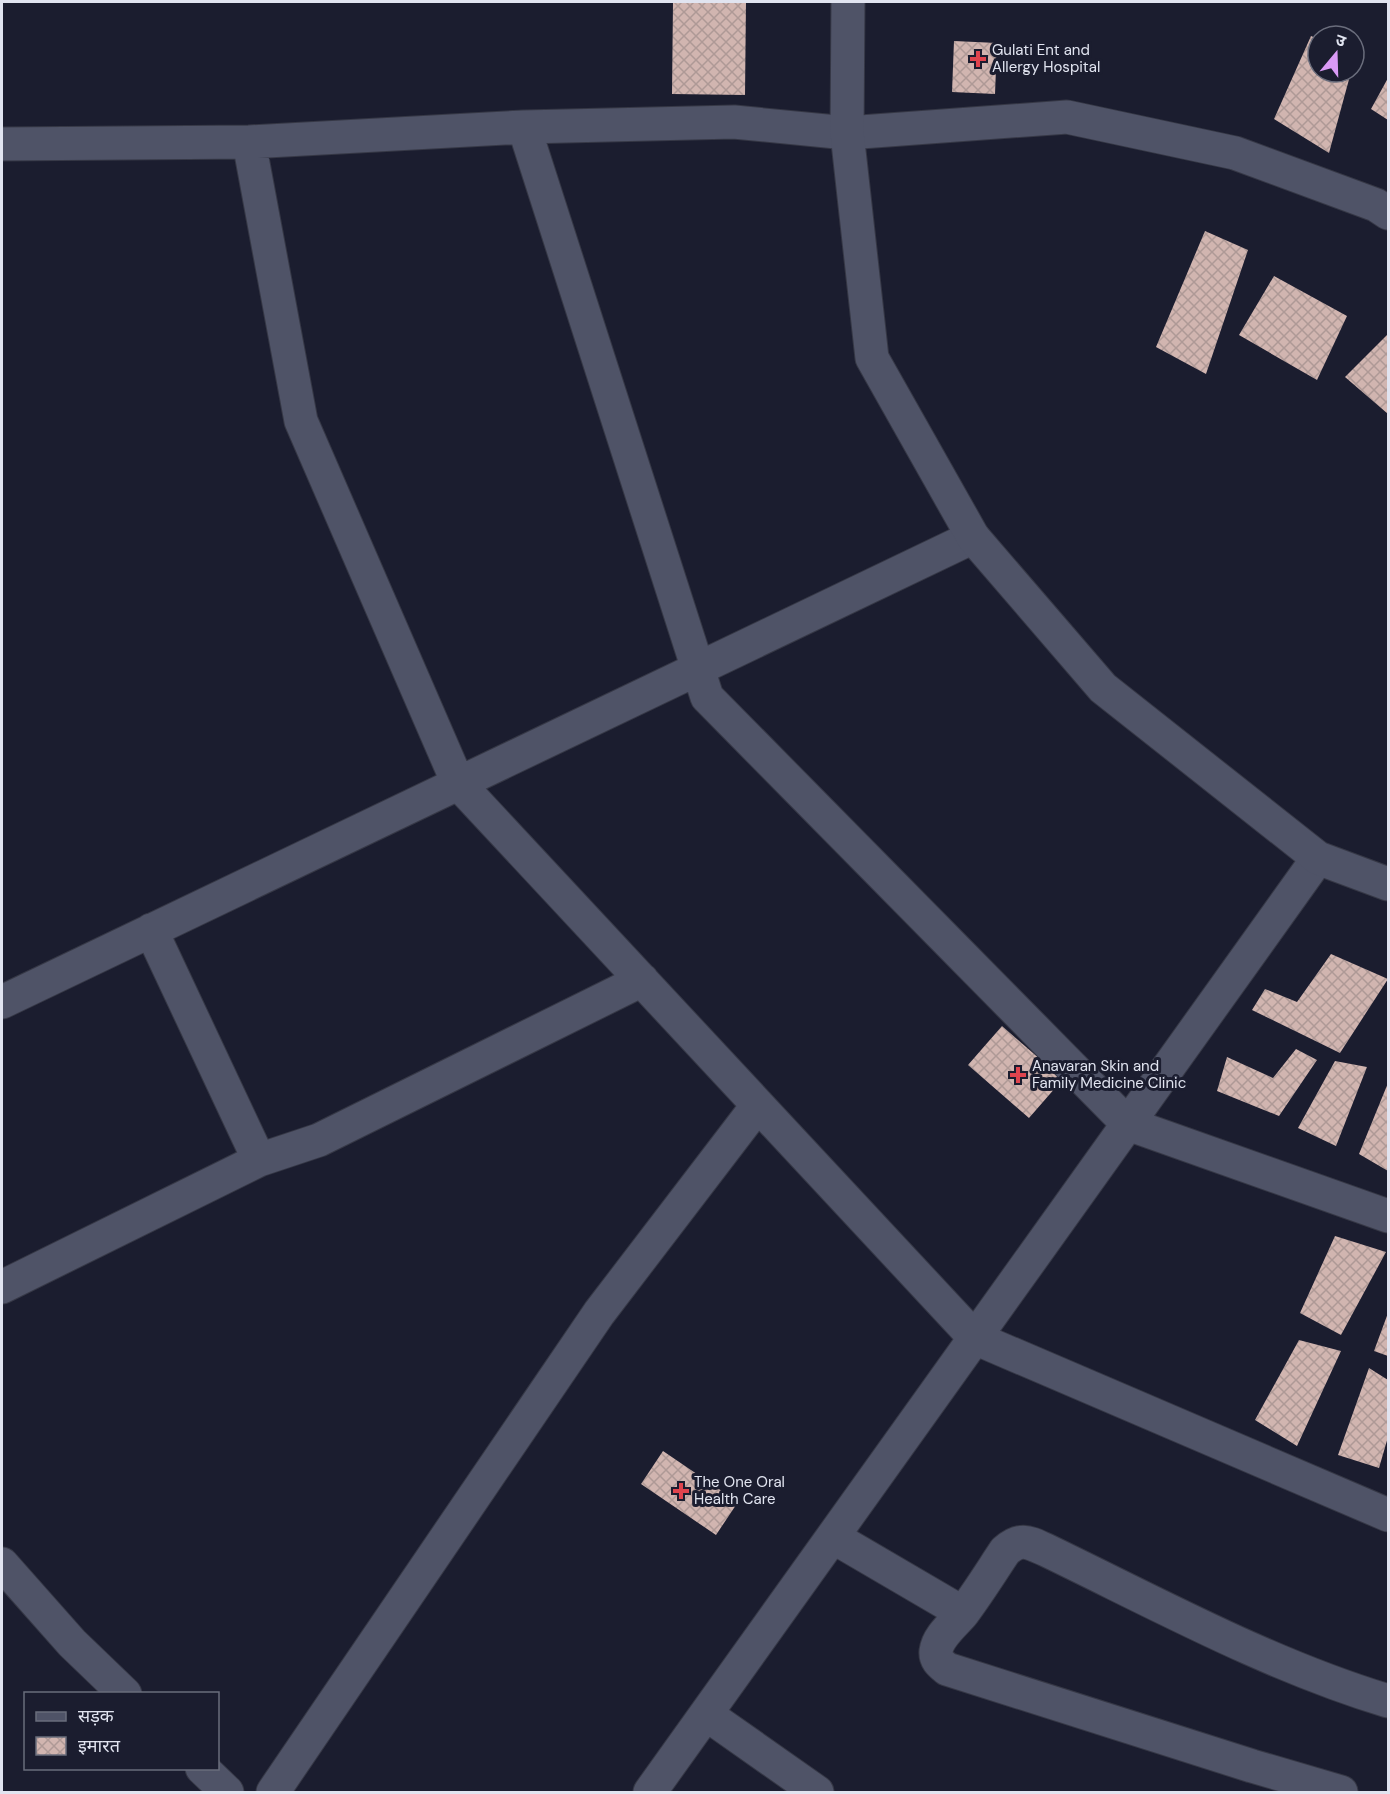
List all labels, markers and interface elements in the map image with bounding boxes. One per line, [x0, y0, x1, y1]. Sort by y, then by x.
north arrow [1306, 24, 1366, 84]
text: उ [1333, 29, 1349, 52]
place label: Gulati Ent and Allergy Hospital [992, 40, 1100, 77]
marker: Gulati Ent and Allergy Hospital [969, 50, 987, 68]
place label: Anavaran Skin and Family Medicine Clinic [1032, 1056, 1186, 1093]
marker: Anavaran Skin and Family Medicine Clinic [1009, 1066, 1027, 1084]
place label: The One Oral Health Care [694, 1472, 785, 1509]
marker: The One Oral Health Care [672, 1482, 690, 1500]
legend [24, 1692, 219, 1770]
text: सड़क [78, 1704, 115, 1728]
text: इमारत [78, 1734, 121, 1758]

